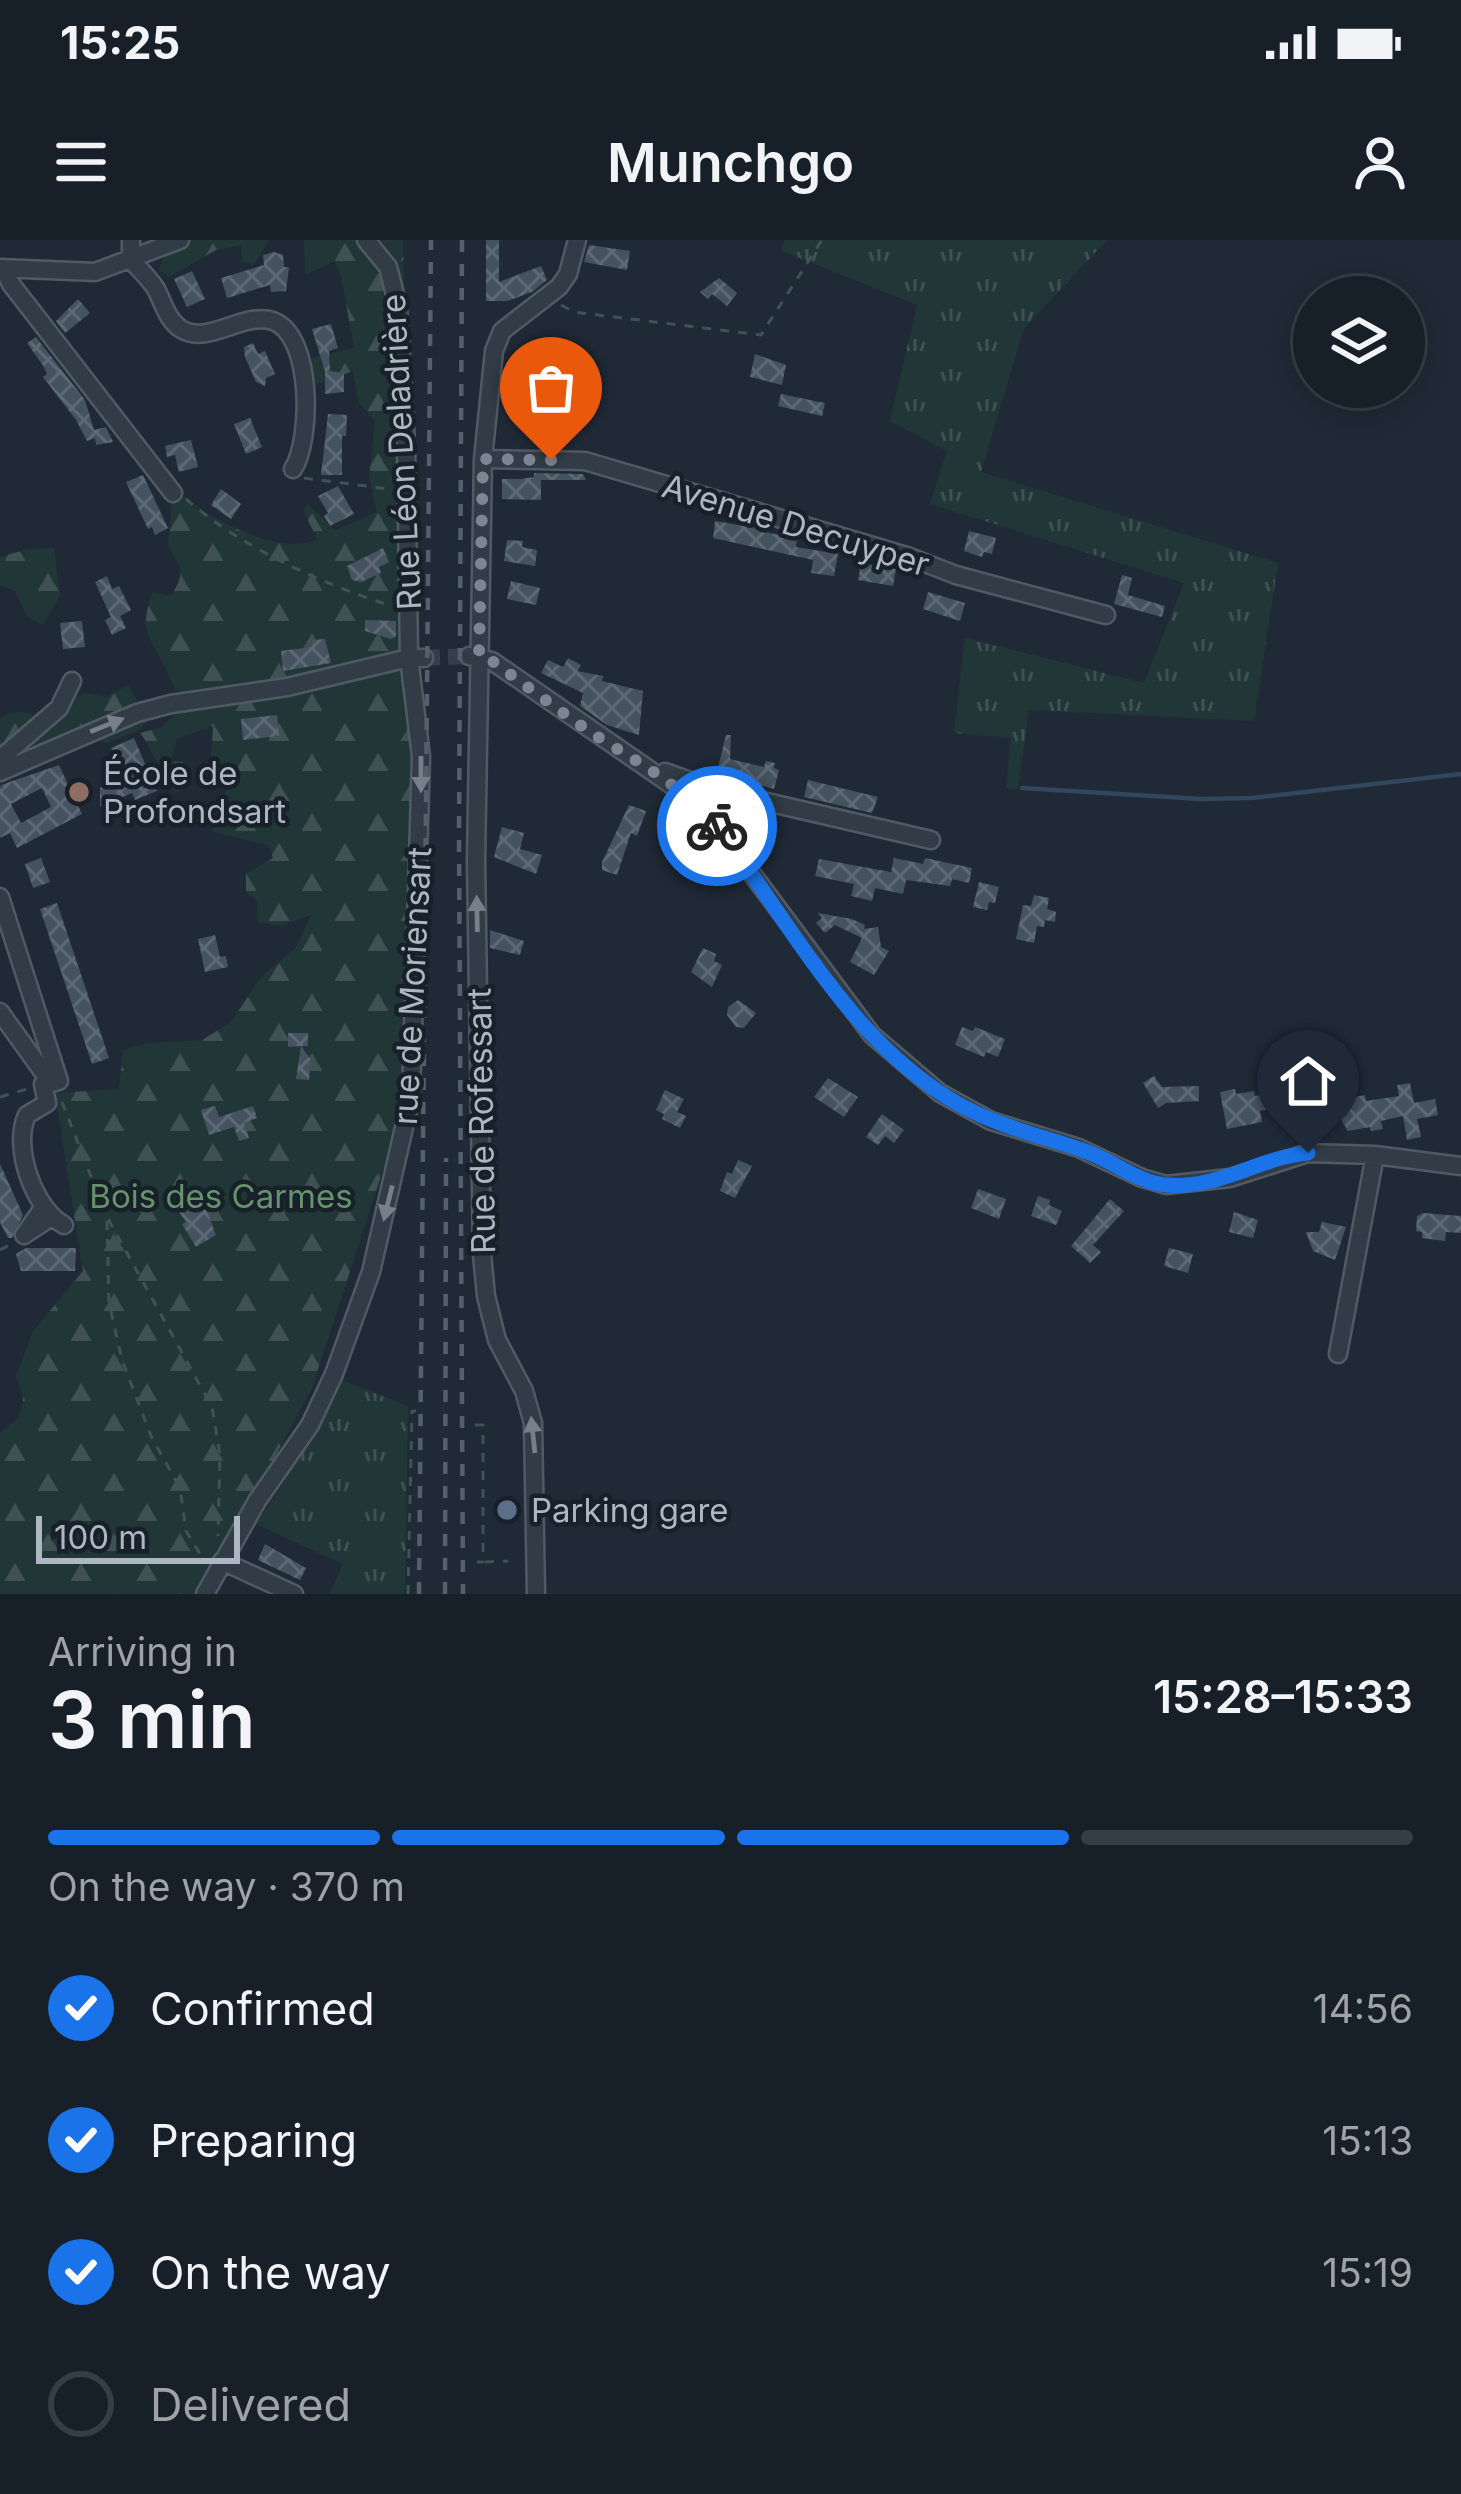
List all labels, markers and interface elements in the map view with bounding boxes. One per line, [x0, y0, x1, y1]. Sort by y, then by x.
text: 15:25 [60, 15, 180, 70]
icon: menu [48, 129, 114, 195]
icon: person [1347, 129, 1413, 195]
text: Munchgo [607, 130, 854, 195]
map controls [1293, 276, 1425, 408]
button: layers [1293, 276, 1425, 408]
street label: Rue Léon Deladrière [373, 293, 429, 611]
pin [500, 337, 602, 460]
icon: bag [518, 355, 584, 421]
street label: Avenue Decuyper [658, 465, 934, 585]
one-way arrow [90, 715, 125, 735]
place label: École de Profondsart [103, 753, 286, 831]
one-way arrow [411, 756, 430, 794]
courier [657, 766, 777, 886]
marker: École de Profondsart [66, 779, 92, 805]
icon: bike [684, 793, 750, 859]
street label: rue de Moriensart [385, 846, 439, 1126]
one-way arrow [467, 894, 486, 932]
street label: Rue de Rofessart [459, 987, 503, 1254]
pin [1257, 1030, 1359, 1153]
icon: home [1275, 1048, 1341, 1114]
park label: Bois des Carmes [89, 1176, 353, 1216]
one-way arrow [378, 1185, 397, 1222]
one-way arrow [523, 1416, 542, 1453]
place label: Parking gare [531, 1490, 729, 1530]
marker: Parking gare [494, 1497, 520, 1523]
scale bar [36, 1510, 240, 1563]
text: 100 m [54, 1517, 147, 1557]
text: Arriving in [48, 1628, 237, 1675]
text: 15:28–15:33 [1153, 1669, 1413, 1724]
text: 3 min [48, 1672, 256, 1767]
text: On the way · 370 m [48, 1863, 405, 1910]
icon: check [48, 1975, 114, 2041]
text: Confirmed [150, 1981, 375, 2036]
text: 14:56 [1313, 1985, 1413, 2032]
icon: check [48, 2107, 114, 2173]
text: Preparing [150, 2113, 357, 2168]
text: 15:13 [1322, 2117, 1413, 2164]
icon: check [48, 2239, 114, 2305]
text: On the way [150, 2245, 391, 2300]
text: 15:19 [1322, 2249, 1413, 2296]
text: Delivered [150, 2377, 351, 2432]

